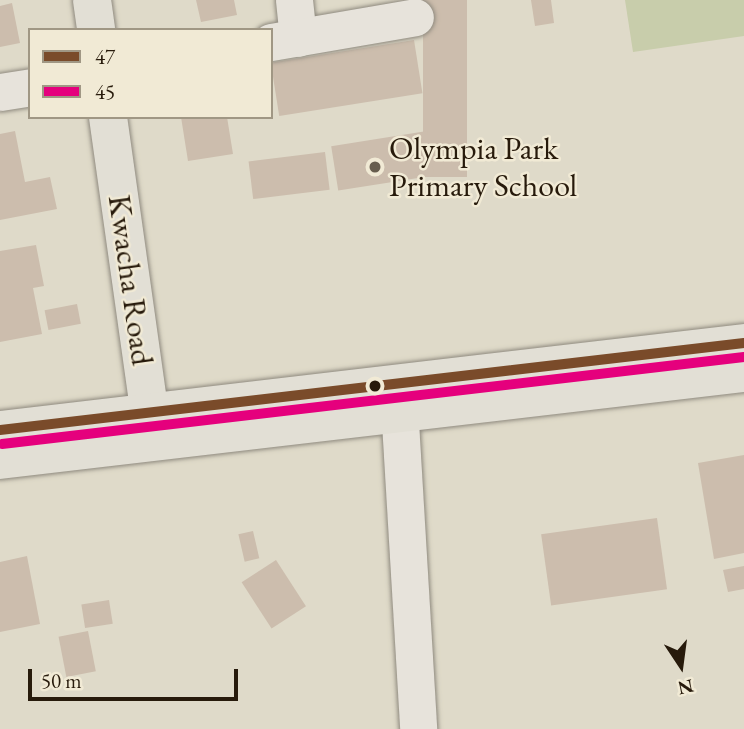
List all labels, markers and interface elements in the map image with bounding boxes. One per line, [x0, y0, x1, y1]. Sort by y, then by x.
legend [28, 28, 273, 119]
text: 47 [95, 43, 115, 70]
text: 45 [95, 78, 115, 105]
place label: Olympia Park Primary School [389, 130, 577, 205]
marker: Olympia Park Primary School [367, 159, 383, 175]
street label: Kwacha Road [100, 192, 162, 368]
unlabelled marker [368, 379, 382, 393]
north arrow [646, 631, 716, 701]
scale bar [32, 656, 242, 700]
text: 50 m [41, 667, 82, 694]
text: N [676, 673, 696, 701]

